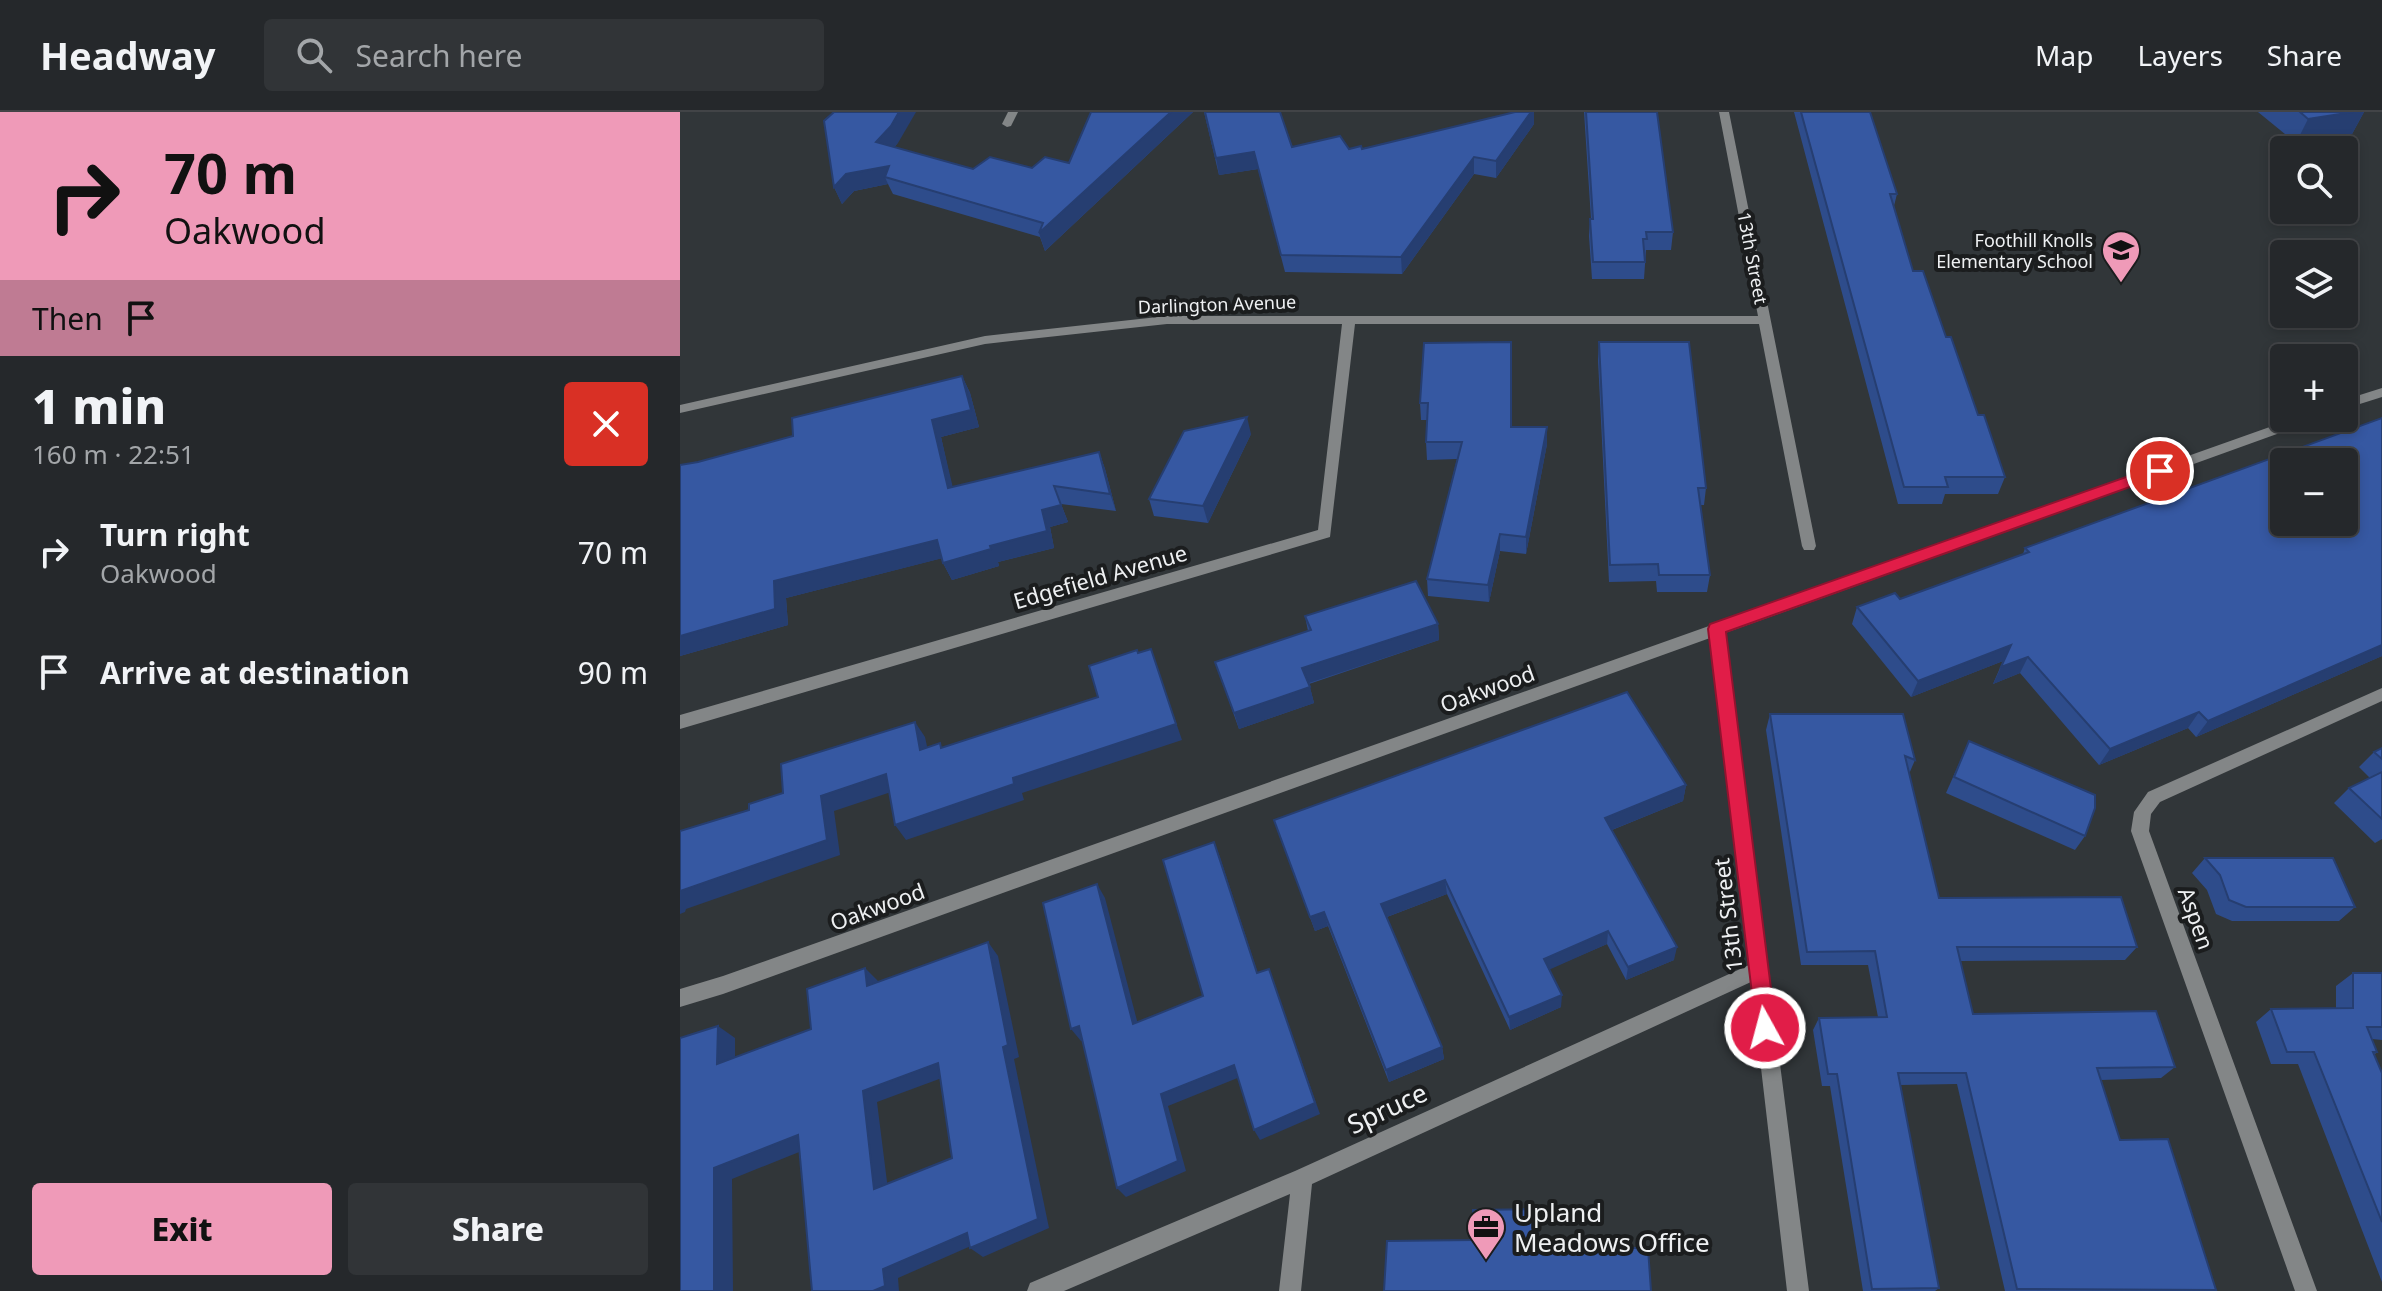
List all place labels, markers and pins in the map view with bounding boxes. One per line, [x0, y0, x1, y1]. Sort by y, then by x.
place label: Foothill Knolls Elementary School [1936, 228, 2093, 273]
school or university icon: Foothill Knolls Elementary School [2100, 229, 2142, 284]
pin [2126, 437, 2194, 505]
place label: Upland Meadows Office [1514, 1194, 1710, 1260]
office icon: Upland Meadows Office [1465, 1206, 1507, 1261]

